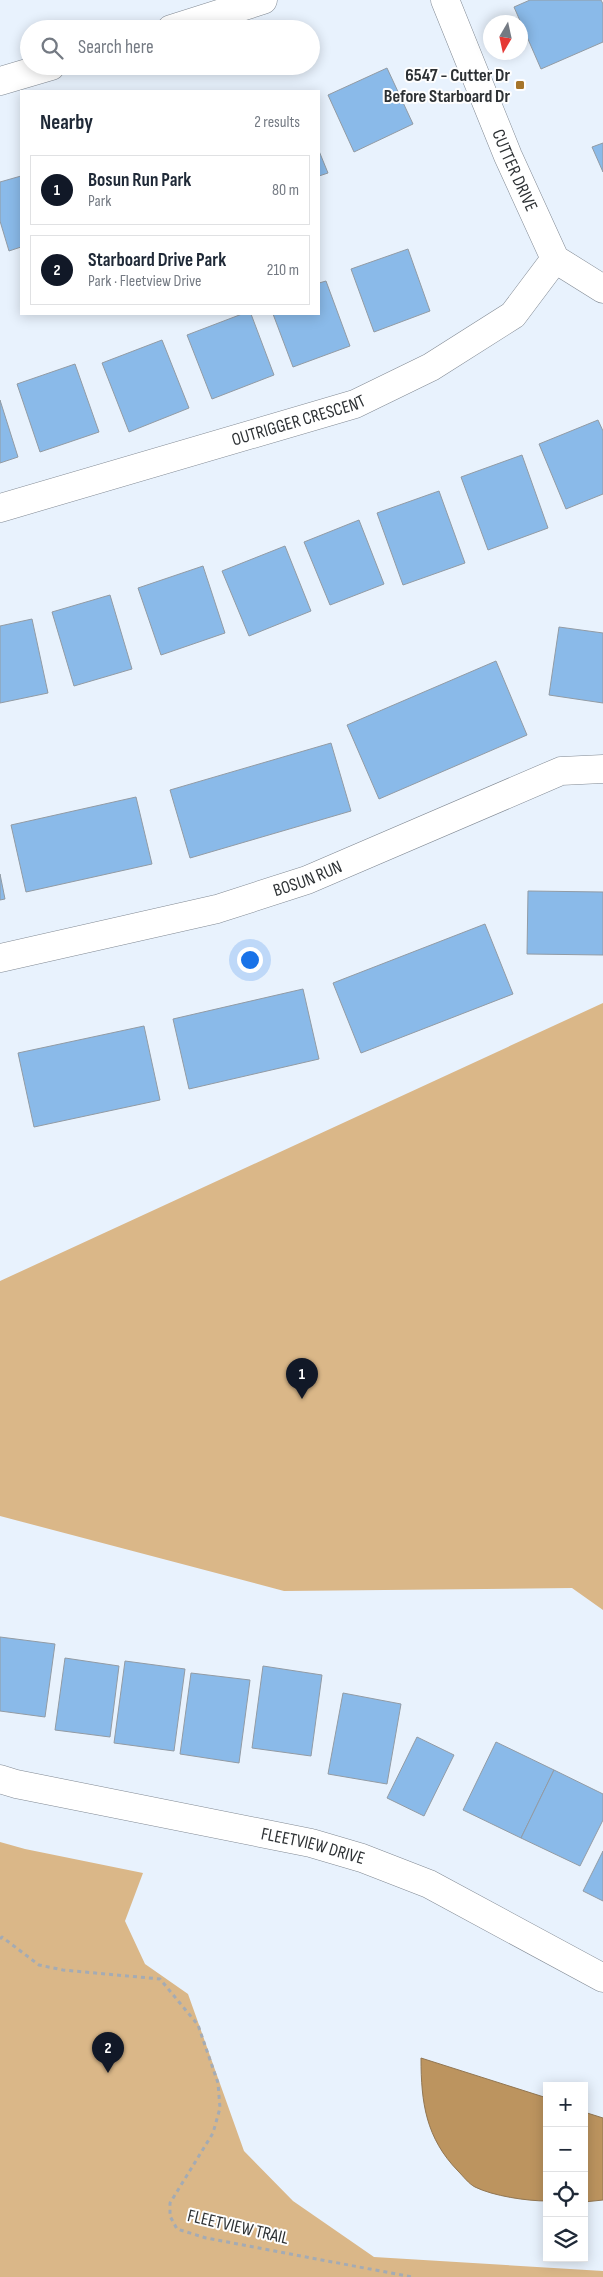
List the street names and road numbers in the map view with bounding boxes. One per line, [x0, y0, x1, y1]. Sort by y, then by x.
street label: CUTTER DRIVE [488, 126, 542, 214]
street label: OUTRIGGER CRESCENT [229, 390, 369, 450]
street label: BOSUN RUN [271, 856, 345, 901]
street label: FLEETVIEW DRIVE [259, 1823, 367, 1869]
street label: FLEETVIEW TRAIL [185, 2205, 291, 2249]

